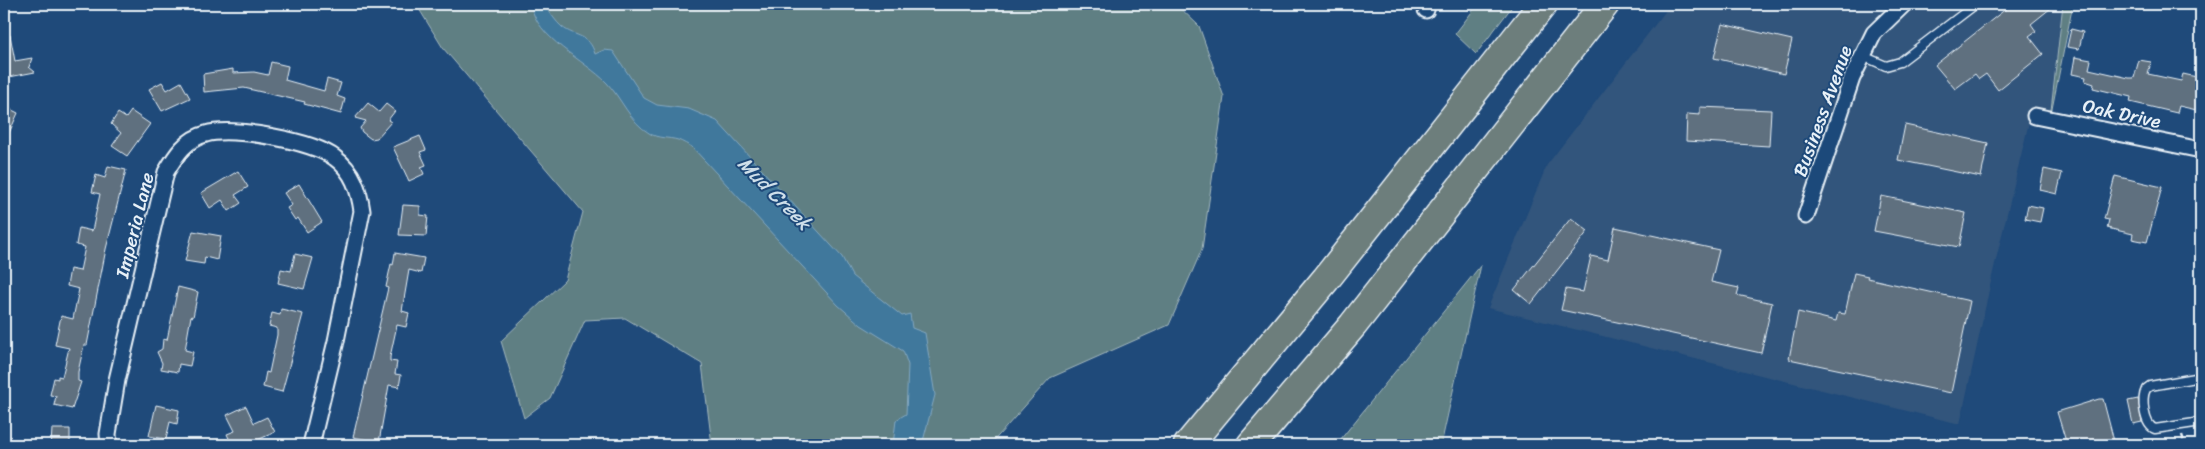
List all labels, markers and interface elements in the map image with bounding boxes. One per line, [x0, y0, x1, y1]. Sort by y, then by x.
street label: Business Avenue [1783, 41, 1862, 182]
street label: Oak Drive [2080, 89, 2164, 138]
water label: Mud Creek [729, 148, 821, 240]
street label: Imperia Lane [105, 169, 164, 282]

